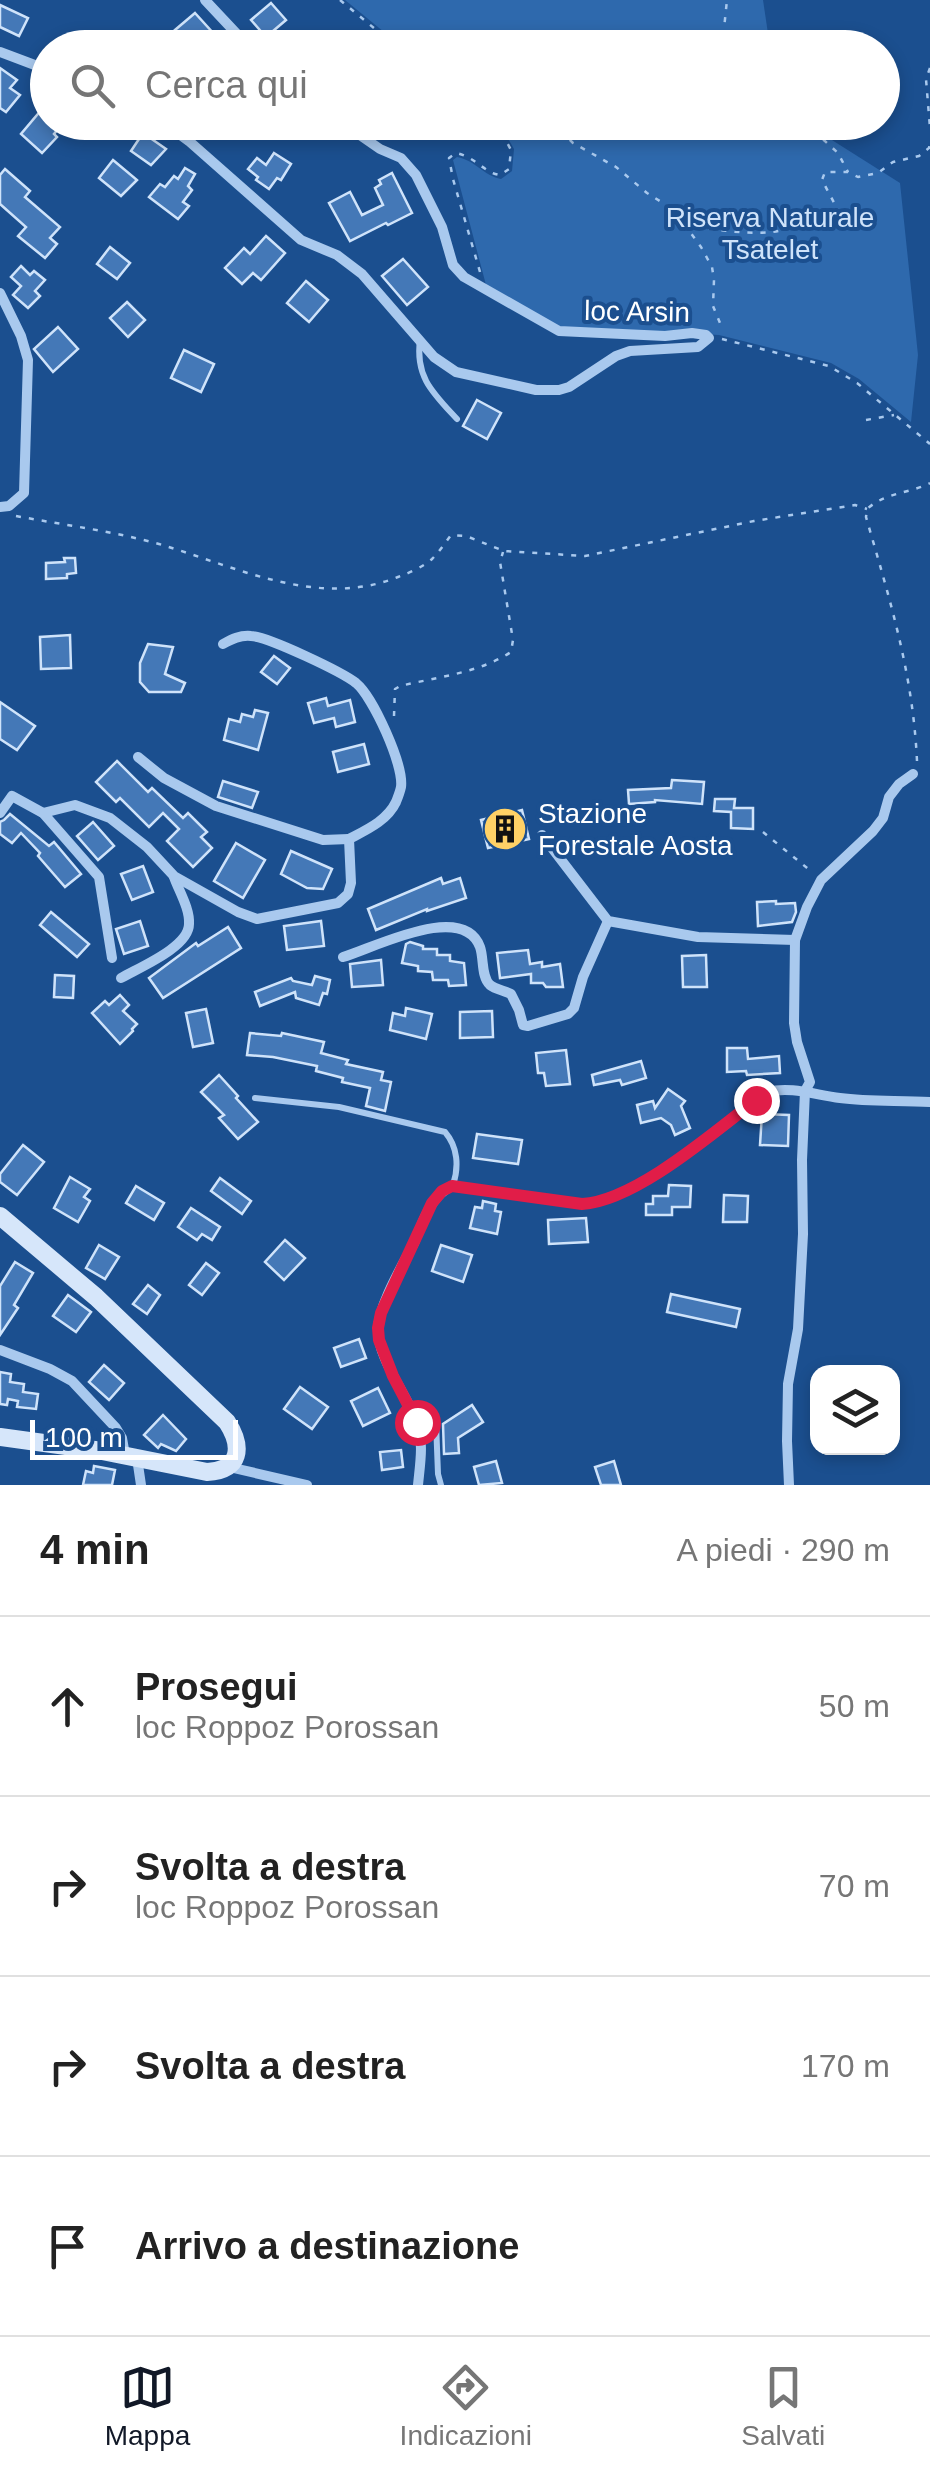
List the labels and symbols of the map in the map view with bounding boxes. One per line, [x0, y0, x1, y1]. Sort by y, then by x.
park label: Riserva Naturale Tsatelet [666, 202, 874, 265]
street label: loc Arsin [584, 295, 690, 328]
place label: Stazione Forestale Aosta [538, 798, 733, 861]
building icon: Stazione Forestale Aosta [482, 806, 528, 852]
route end [734, 1078, 780, 1124]
route start [395, 1400, 441, 1446]
scale bar [30, 1415, 238, 1460]

